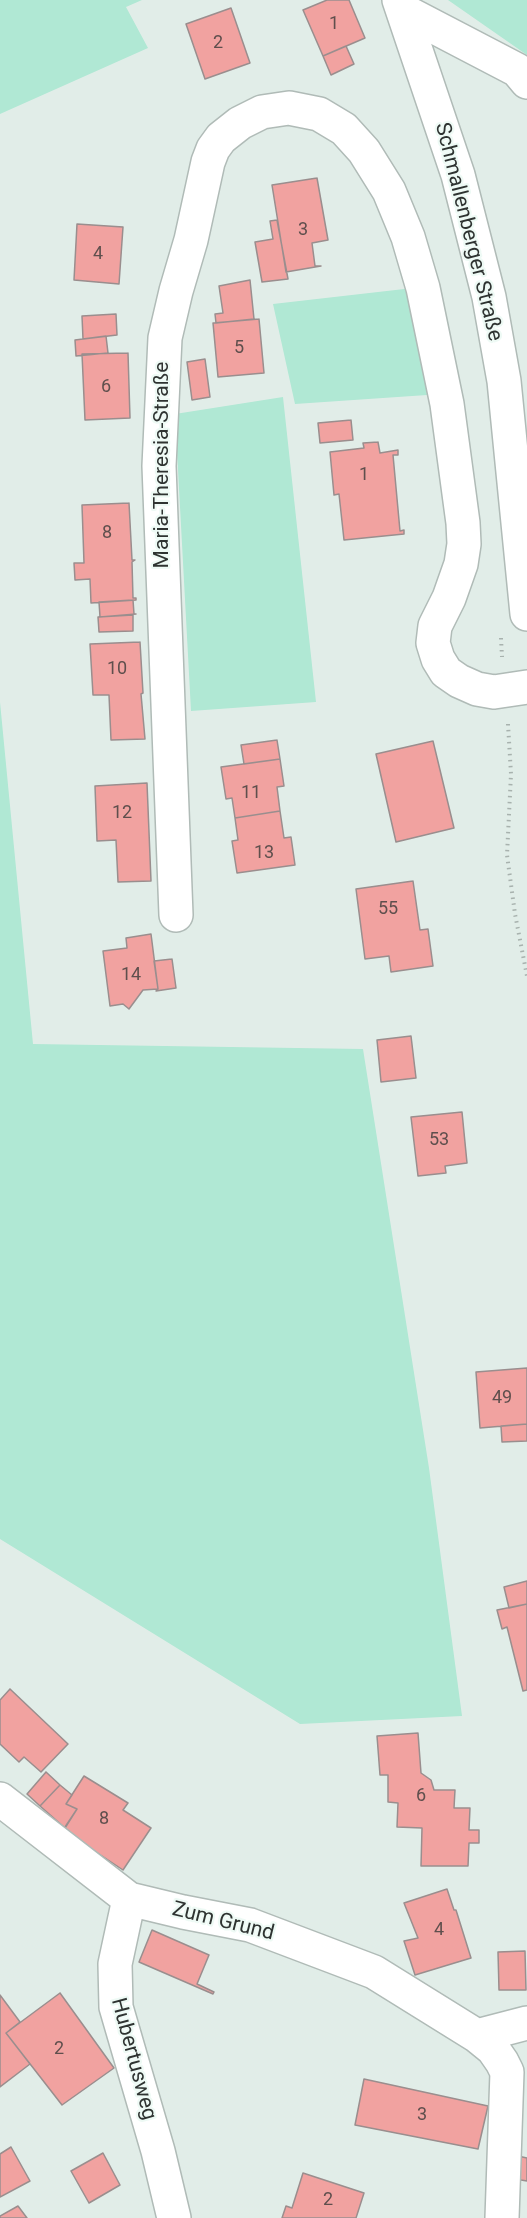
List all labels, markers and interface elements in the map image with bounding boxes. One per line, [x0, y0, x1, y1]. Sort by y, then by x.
house number: 1 [329, 13, 339, 35]
house number: 2 [213, 32, 223, 54]
street label: Schmallenberger Straße [429, 120, 507, 344]
house number: 3 [298, 219, 308, 241]
house number: 4 [93, 243, 103, 265]
house number: 5 [234, 337, 244, 359]
street label: Maria-Theresia-Straße [150, 362, 176, 568]
house number: 6 [101, 376, 111, 398]
house number: 1 [359, 464, 369, 486]
house number: 8 [102, 522, 112, 544]
house number: 10 [107, 658, 127, 680]
house number: 11 [241, 782, 261, 804]
house number: 12 [112, 802, 132, 824]
house number: 13 [254, 842, 274, 864]
house number: 55 [378, 898, 398, 920]
house number: 14 [121, 964, 141, 986]
house number: 53 [429, 1129, 449, 1151]
house number: 49 [492, 1387, 512, 1409]
house number: 6 [416, 1785, 426, 1807]
house number: 8 [99, 1808, 109, 1830]
street label: Zum Grund [169, 1897, 277, 1947]
house number: 4 [434, 1919, 444, 1941]
street label: Hubertusweg [105, 1995, 161, 2123]
house number: 2 [54, 2038, 64, 2060]
house number: 3 [417, 2104, 427, 2126]
house number: 2 [323, 2189, 333, 2211]

